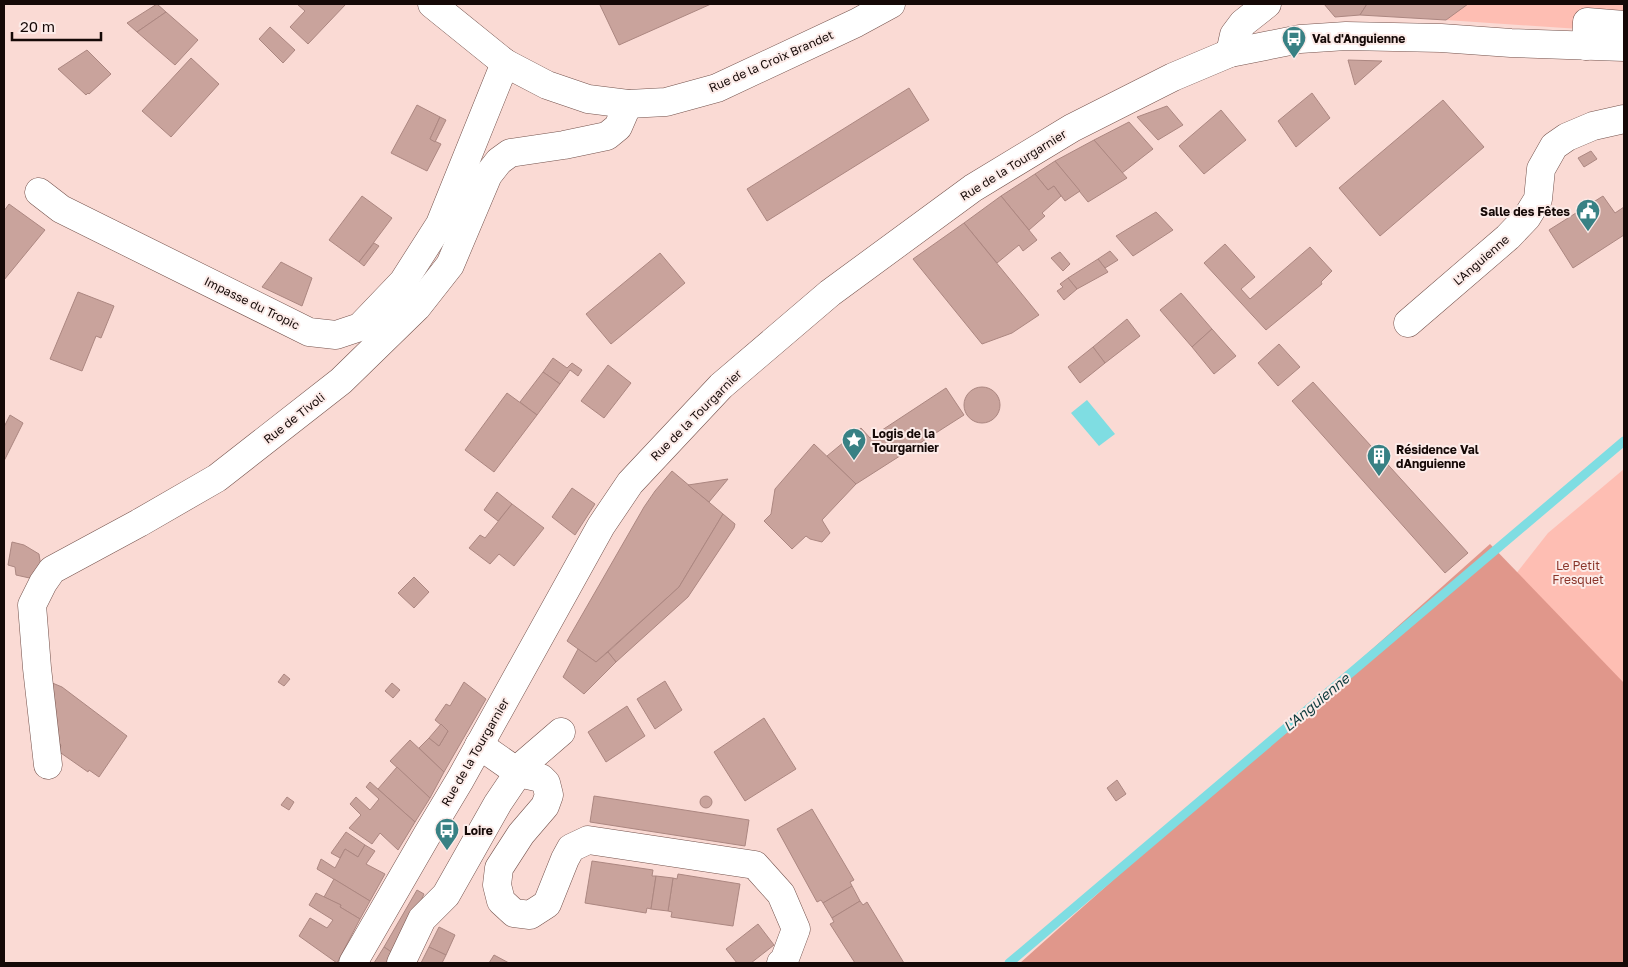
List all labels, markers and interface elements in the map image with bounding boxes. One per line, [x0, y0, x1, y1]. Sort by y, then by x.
scale bar [12, 10, 101, 42]
text: 20 m [20, 17, 55, 35]
bus stop icon: Val d'Anguienne [1281, 25, 1307, 59]
street label: Rue de la Croix Brandet [706, 27, 836, 95]
place label: Val d'Anguienne [1312, 31, 1405, 46]
street label: Rue de la Tourgarnier [957, 126, 1069, 204]
public building icon: Salle des Fêtes [1575, 198, 1601, 232]
place label: Salle des Fêtes [1480, 204, 1570, 219]
street label: L'Anguienne [1450, 232, 1512, 288]
street label: Impasse du Tropic [202, 273, 302, 333]
street label: Rue de la Tourgarnier [647, 366, 745, 464]
street label: Rue de Tivoli [260, 389, 328, 447]
place label: Logis de la Tourgarnier [872, 426, 939, 455]
place icon: Logis de la Tourgarnier [841, 427, 867, 461]
place label: Résidence Val dAnguienne [1396, 442, 1479, 471]
building icon: Résidence Val dAnguienne [1366, 443, 1392, 477]
park label: Le Petit Fresquet [1552, 558, 1604, 587]
water label: L'Anguienne [1280, 669, 1353, 734]
street label: Rue de la Tourgarnier [438, 695, 512, 809]
bus stop icon: Loire [434, 817, 460, 851]
place label: Loire [464, 823, 493, 838]

